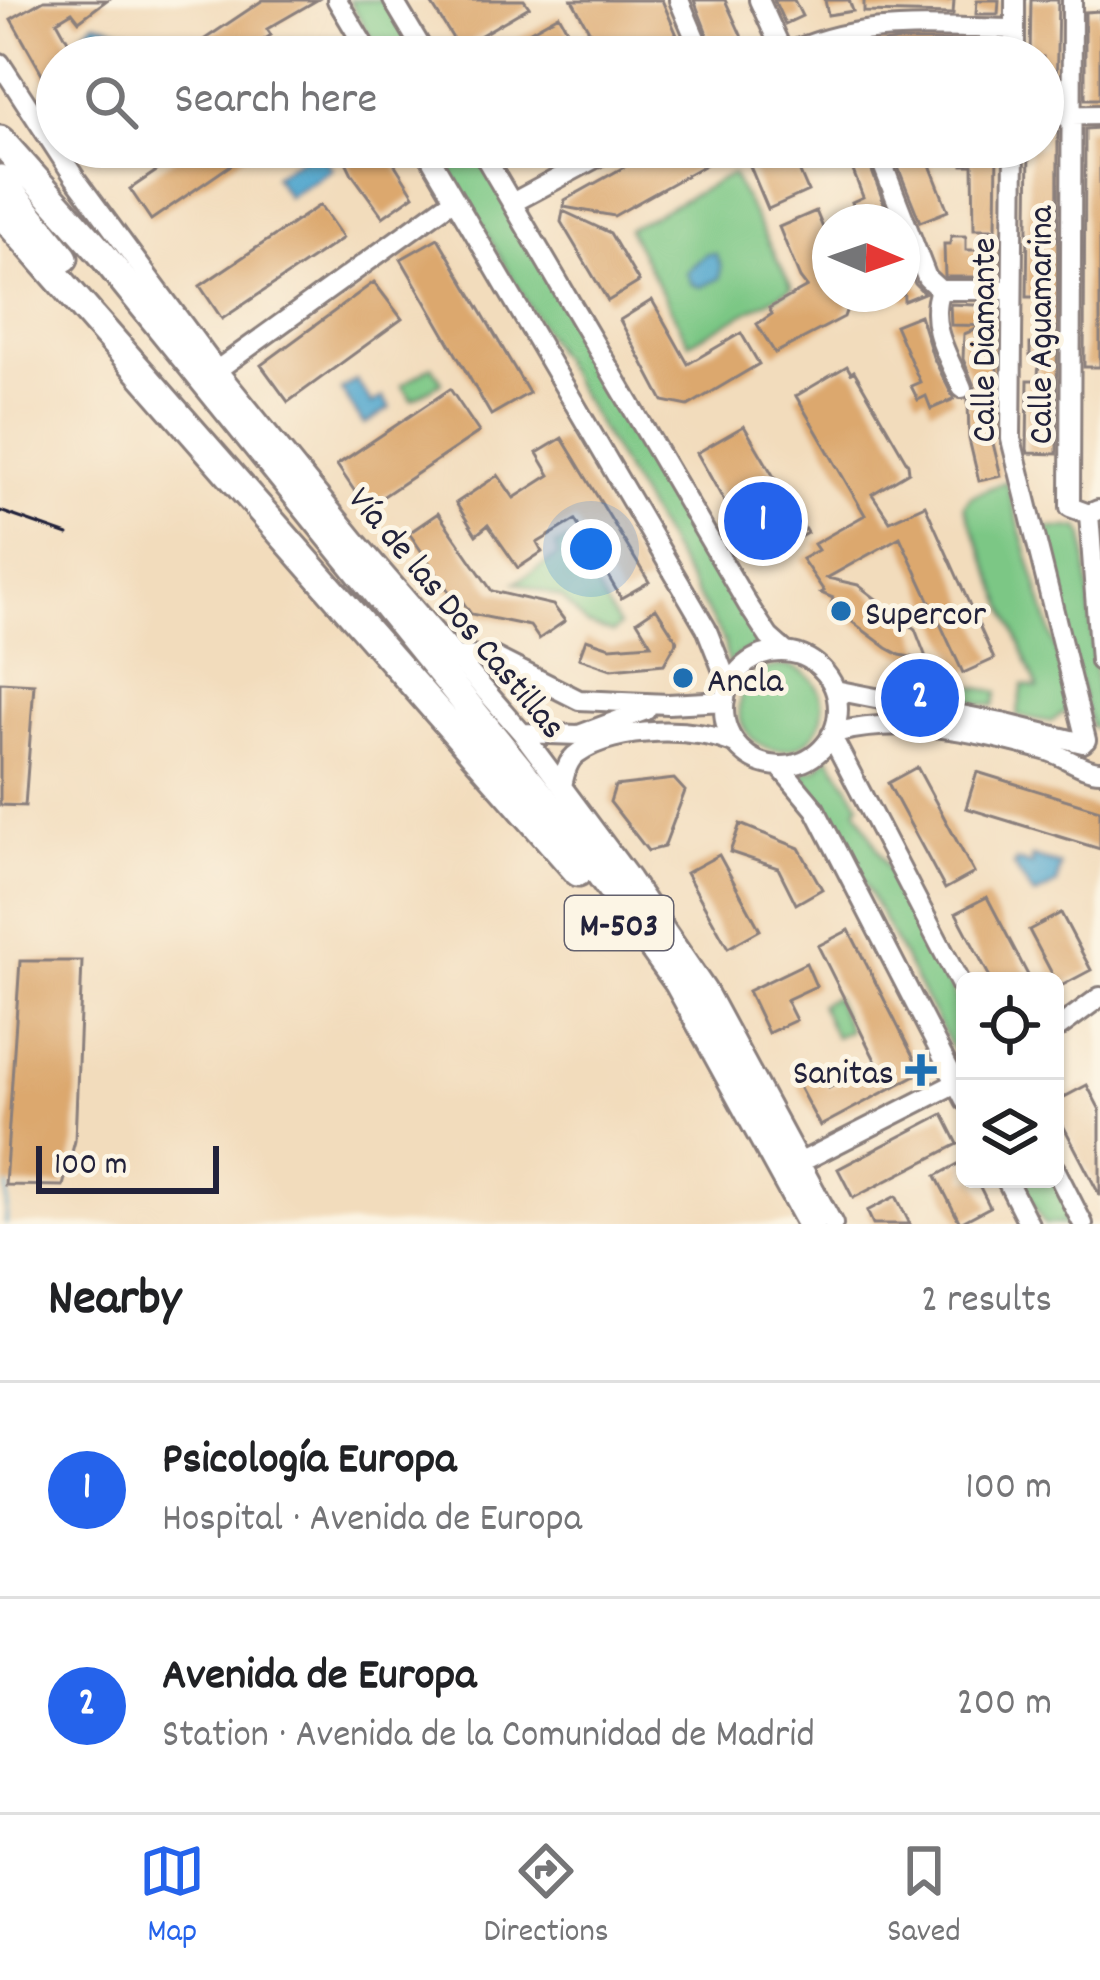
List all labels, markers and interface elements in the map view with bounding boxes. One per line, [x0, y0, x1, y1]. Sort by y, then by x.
search box [36, 36, 1064, 168]
icon: search [78, 69, 144, 135]
text: Search here [174, 70, 377, 134]
north arrow [812, 204, 920, 312]
street label: Calle Aguamarina [1018, 204, 1070, 444]
street label: Calle Diamante [961, 237, 1013, 443]
pin: 1 [724, 476, 802, 566]
street label: Vía de las Dos Castillas [333, 477, 576, 753]
your location [561, 519, 621, 579]
place label: Supercor [865, 591, 987, 643]
marker: Supercor [828, 598, 854, 624]
pin: 2 [881, 653, 959, 743]
place label: Ancla [707, 658, 784, 710]
marker: Ancla [670, 665, 696, 691]
road number: M-503 [565, 896, 673, 950]
map controls [956, 972, 1064, 1188]
button: locate [956, 972, 1064, 1080]
place label: Sanitas [793, 1050, 894, 1102]
marker: Sanitas [905, 1054, 937, 1086]
button: layers [956, 1080, 1064, 1188]
scale bar [36, 1140, 219, 1193]
text: 100 m [54, 1143, 127, 1190]
text: Nearby [48, 1266, 181, 1338]
text: 2 results [921, 1275, 1052, 1330]
text: Psicología Europa [162, 1430, 456, 1494]
text: 1 [83, 1462, 91, 1517]
text: 100 m [965, 1462, 1052, 1517]
text: Hospital · Avenida de Europa [162, 1494, 582, 1549]
text: Avenida de Europa [162, 1646, 476, 1710]
text: 2 [78, 1678, 96, 1733]
text: 200 m [957, 1678, 1052, 1733]
text: Station · Avenida de la Comunidad de Madrid [162, 1710, 815, 1765]
tab: Map [139, 1838, 205, 1957]
tab: Directions [484, 1838, 609, 1957]
tab: Saved [887, 1838, 961, 1957]

